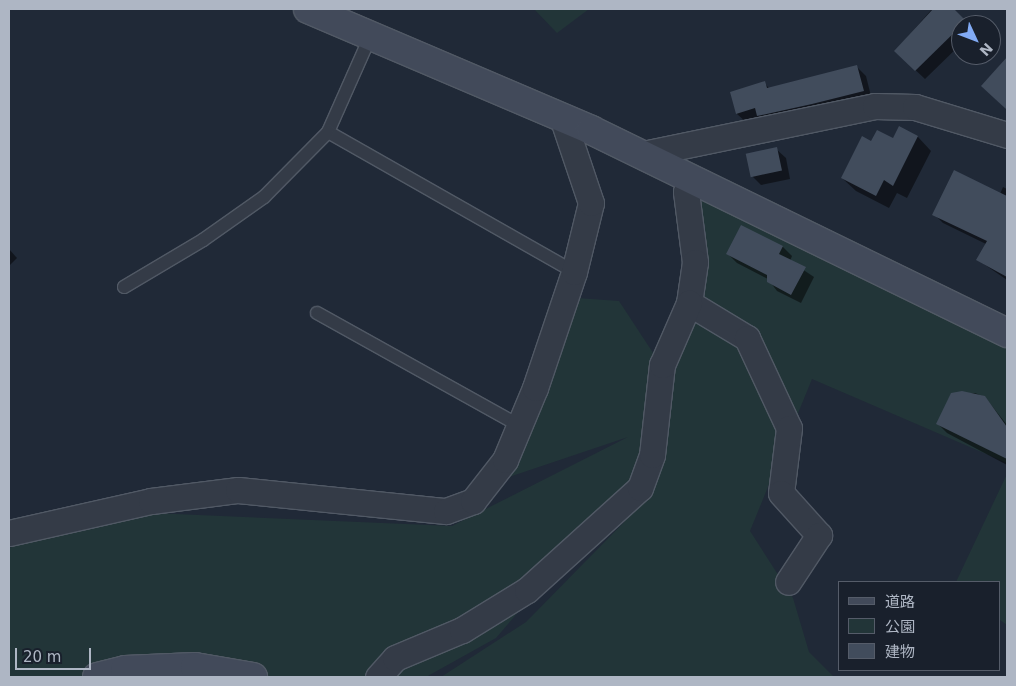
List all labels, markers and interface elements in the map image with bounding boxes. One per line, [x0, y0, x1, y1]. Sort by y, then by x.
north arrow [951, 15, 1001, 65]
text: N [976, 40, 996, 59]
legend [838, 581, 1001, 671]
text: 道路 [885, 593, 915, 611]
text: 公園 [885, 618, 915, 636]
scale bar [18, 638, 94, 670]
text: 建物 [885, 643, 915, 661]
text: 20 m [23, 648, 61, 666]

